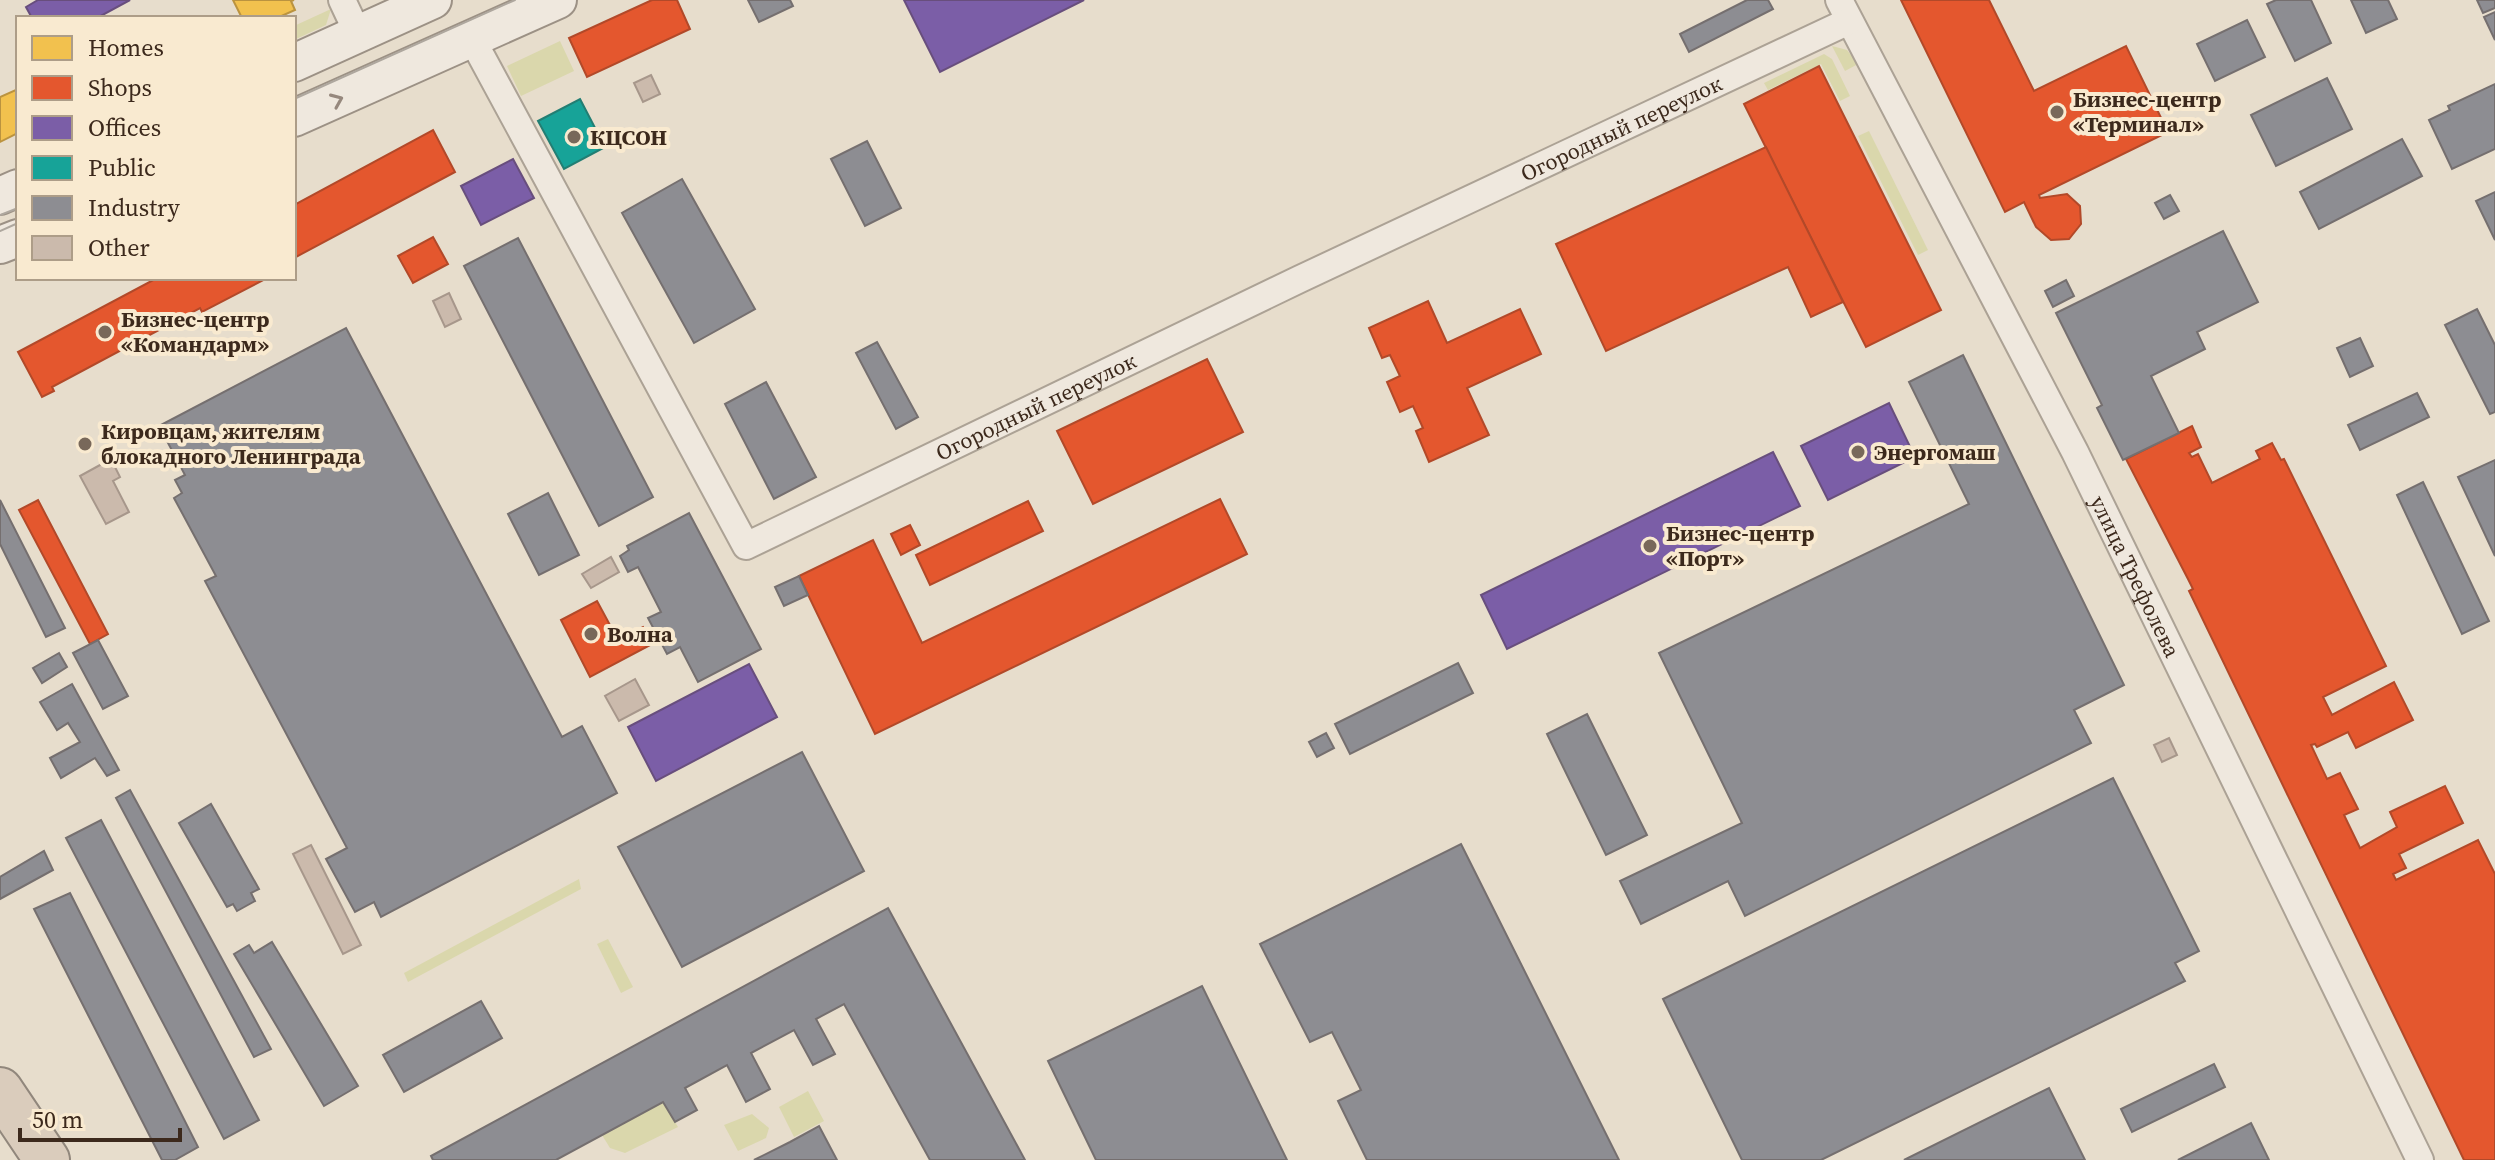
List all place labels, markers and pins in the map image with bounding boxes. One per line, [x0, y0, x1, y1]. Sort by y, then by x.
place label: Бизнес-центр «Терминал» [2073, 84, 2221, 139]
marker: Бизнес-центр «Терминал» [2048, 103, 2066, 121]
place label: КЦСОН [590, 122, 667, 152]
marker: КЦСОН [565, 128, 583, 146]
place label: Бизнес-центр «Командарм» [121, 304, 269, 359]
marker: Бизнес-центр «Командарм» [96, 323, 114, 341]
place label: Кировцам, жителям блокадного Ленинграда [101, 416, 361, 471]
marker: Кировцам, жителям блокадного Ленинграда [76, 435, 94, 453]
place label: Энергомаш [1874, 437, 1996, 467]
marker: Энергомаш [1849, 443, 1867, 461]
place label: Бизнес-центр «Порт» [1666, 518, 1814, 573]
marker: Бизнес-центр «Порт» [1641, 537, 1659, 555]
place label: Волна [607, 619, 673, 649]
marker: Волна [582, 625, 600, 643]

